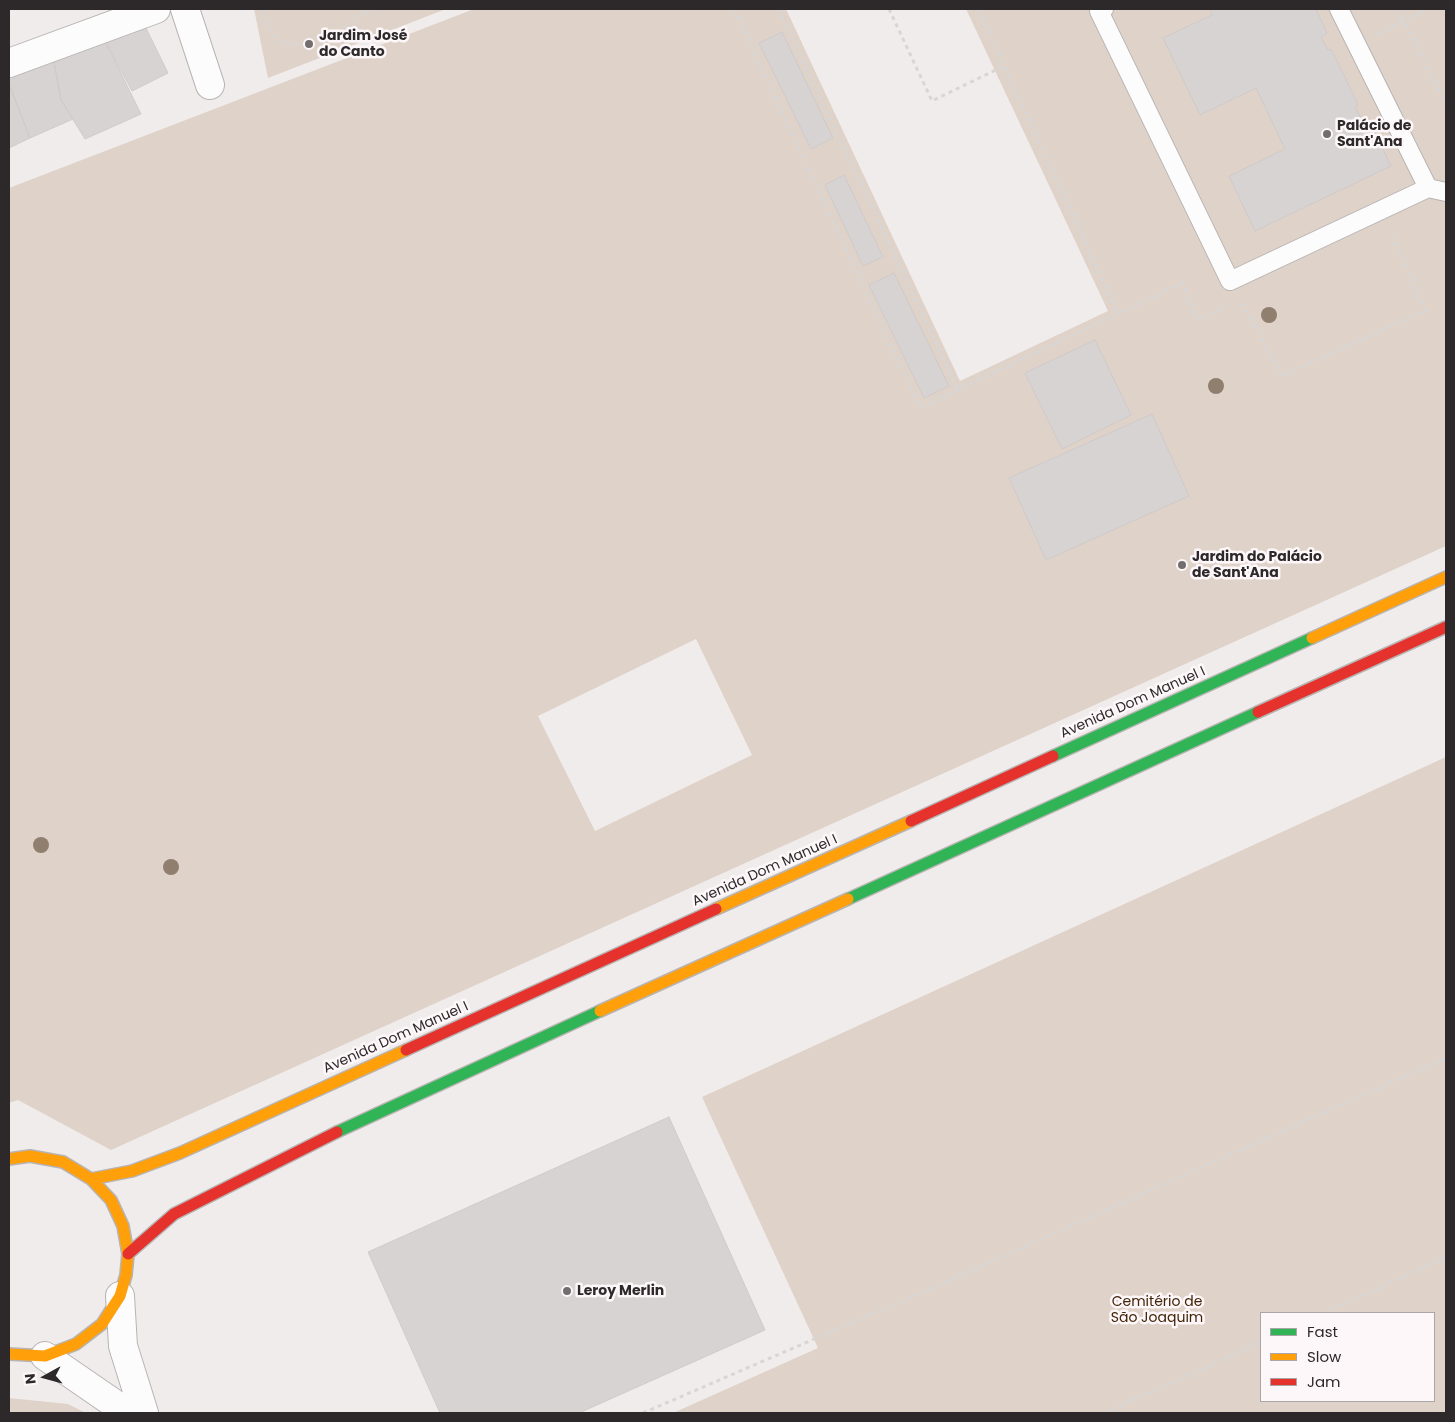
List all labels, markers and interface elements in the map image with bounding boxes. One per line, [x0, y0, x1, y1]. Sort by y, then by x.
place label: Jardim José do Canto [319, 28, 407, 60]
marker: Jardim José do Canto [303, 38, 315, 50]
place label: Palácio de Sant'Ana [1337, 118, 1411, 150]
marker: Palácio de Sant'Ana [1321, 128, 1333, 140]
place label: Jardim do Palácio de Sant'Ana [1192, 549, 1322, 582]
marker: Jardim do Palácio de Sant'Ana [1176, 559, 1188, 571]
street label: Avenida Dom Manuel I [1058, 663, 1208, 743]
street label: Avenida Dom Manuel I [690, 831, 840, 911]
street label: Avenida Dom Manuel I [321, 998, 471, 1078]
place label: Leroy Merlin [577, 1283, 664, 1299]
marker: Leroy Merlin [561, 1285, 573, 1297]
park label: Cemitério de São Joaquim [1111, 1294, 1203, 1326]
legend [1260, 1312, 1435, 1402]
text: Fast [1307, 1321, 1338, 1342]
text: Slow [1307, 1346, 1341, 1367]
north arrow [20, 1352, 70, 1402]
text: Jam [1307, 1371, 1341, 1392]
text: N [20, 1372, 41, 1385]

